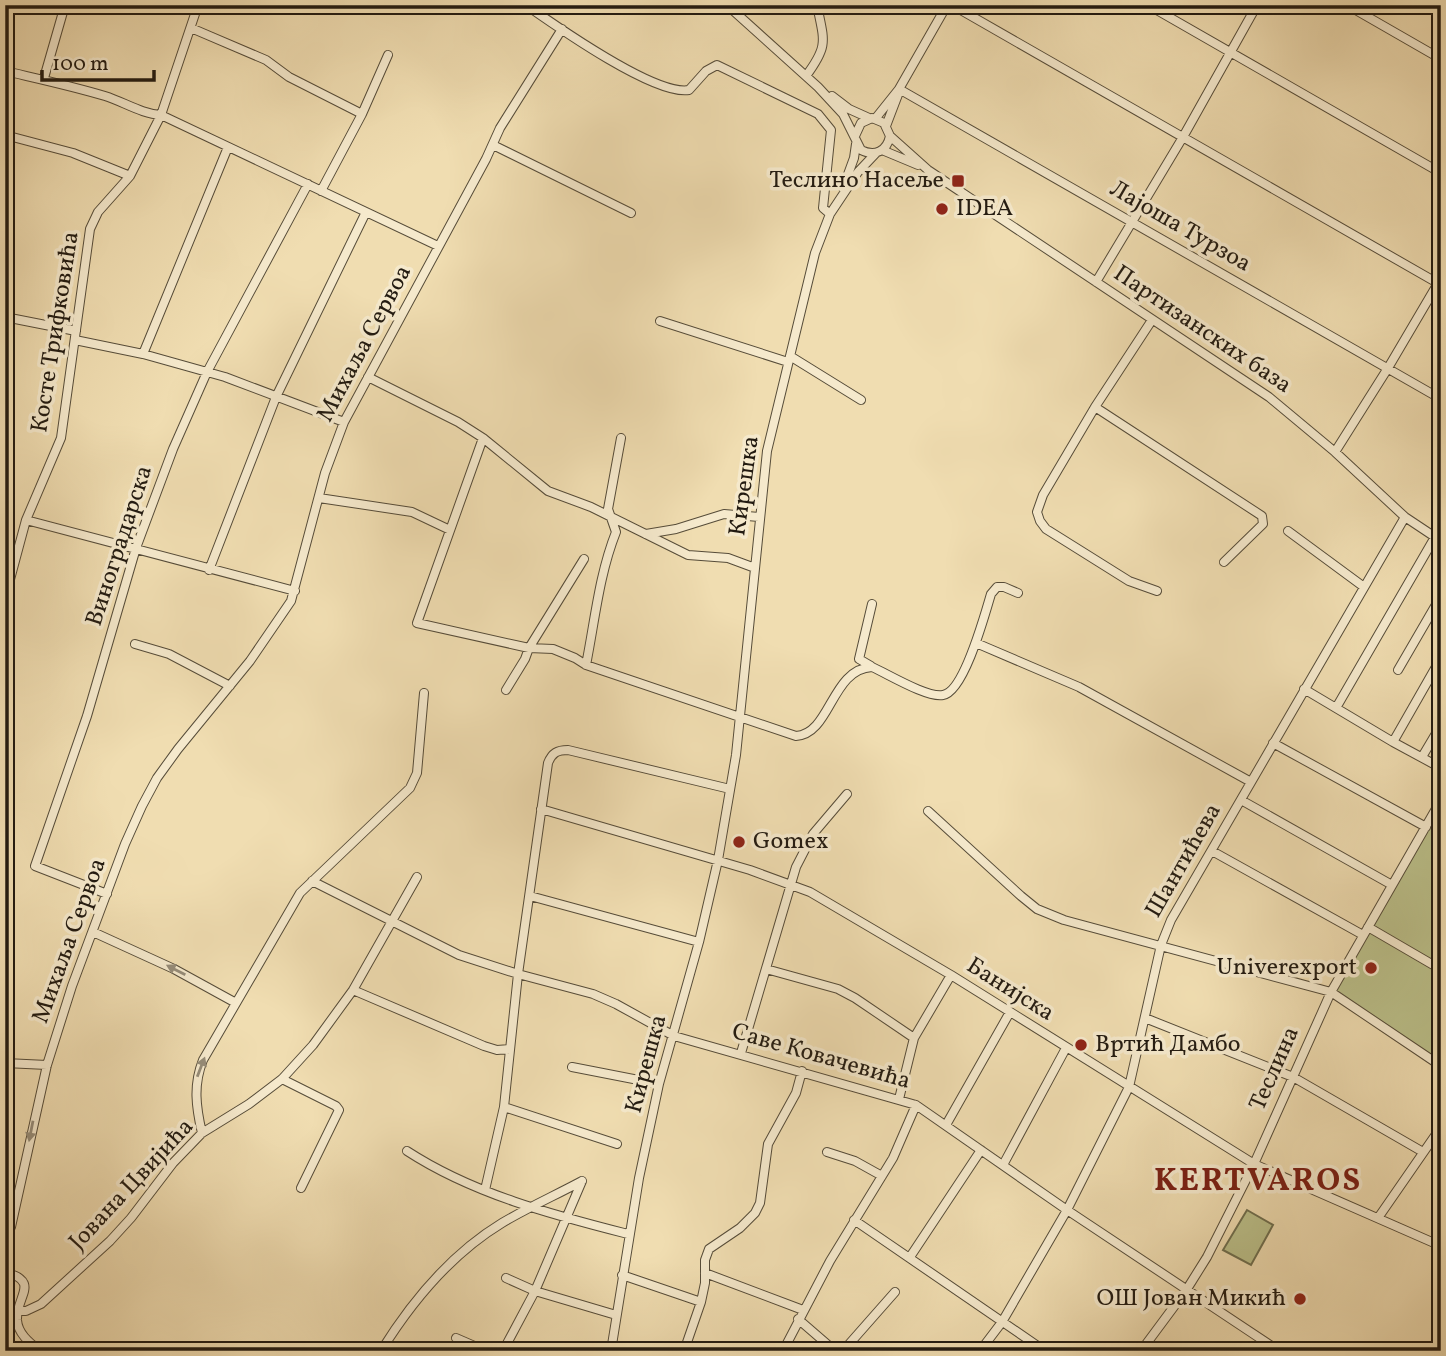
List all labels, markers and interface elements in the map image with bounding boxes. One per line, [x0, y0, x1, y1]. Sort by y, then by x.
scale bar [42, 38, 154, 82]
text: 100 m [52, 50, 109, 79]
place label: Теслино Насеље [769, 164, 944, 198]
marker: Теслино Насеље [950, 173, 966, 189]
street label: Лајоша Турзоа [1103, 173, 1257, 281]
place label: IDEA [956, 192, 1013, 226]
marker: IDEA [934, 201, 950, 217]
street label: Косте Трифковића [23, 229, 89, 435]
street label: Партизанских база [1106, 258, 1298, 402]
street label: Михаља Сервоа [309, 259, 421, 429]
street label: Кирешка [721, 434, 769, 538]
street label: Виноградарска [78, 461, 162, 631]
street label: Шантићева [1137, 797, 1231, 925]
place label: Gomex [753, 825, 828, 859]
marker: Gomex [731, 834, 747, 850]
street label: Михаља Сервоа [24, 854, 116, 1028]
street label: Банијска [959, 950, 1061, 1030]
place label: Univerexport [1217, 951, 1357, 985]
marker: Univerexport [1363, 960, 1379, 976]
one-way arrow [166, 965, 186, 976]
street label: Кирешка [618, 1011, 676, 1117]
street label: Саве Ковачевића [728, 1015, 914, 1099]
street label: Теслина [1241, 1022, 1309, 1116]
place label: Вртић Дамбо [1095, 1028, 1241, 1062]
marker: Вртић Дамбо [1073, 1037, 1089, 1053]
one-way arrow [195, 1056, 206, 1077]
street label: Јована Цвијића [62, 1111, 202, 1259]
one-way arrow [26, 1120, 37, 1142]
district label: KERTVAROS [1154, 1160, 1362, 1204]
place label: ОШ Јован Микић [1097, 1282, 1286, 1316]
marker: ОШ Јован Микић [1292, 1291, 1308, 1307]

